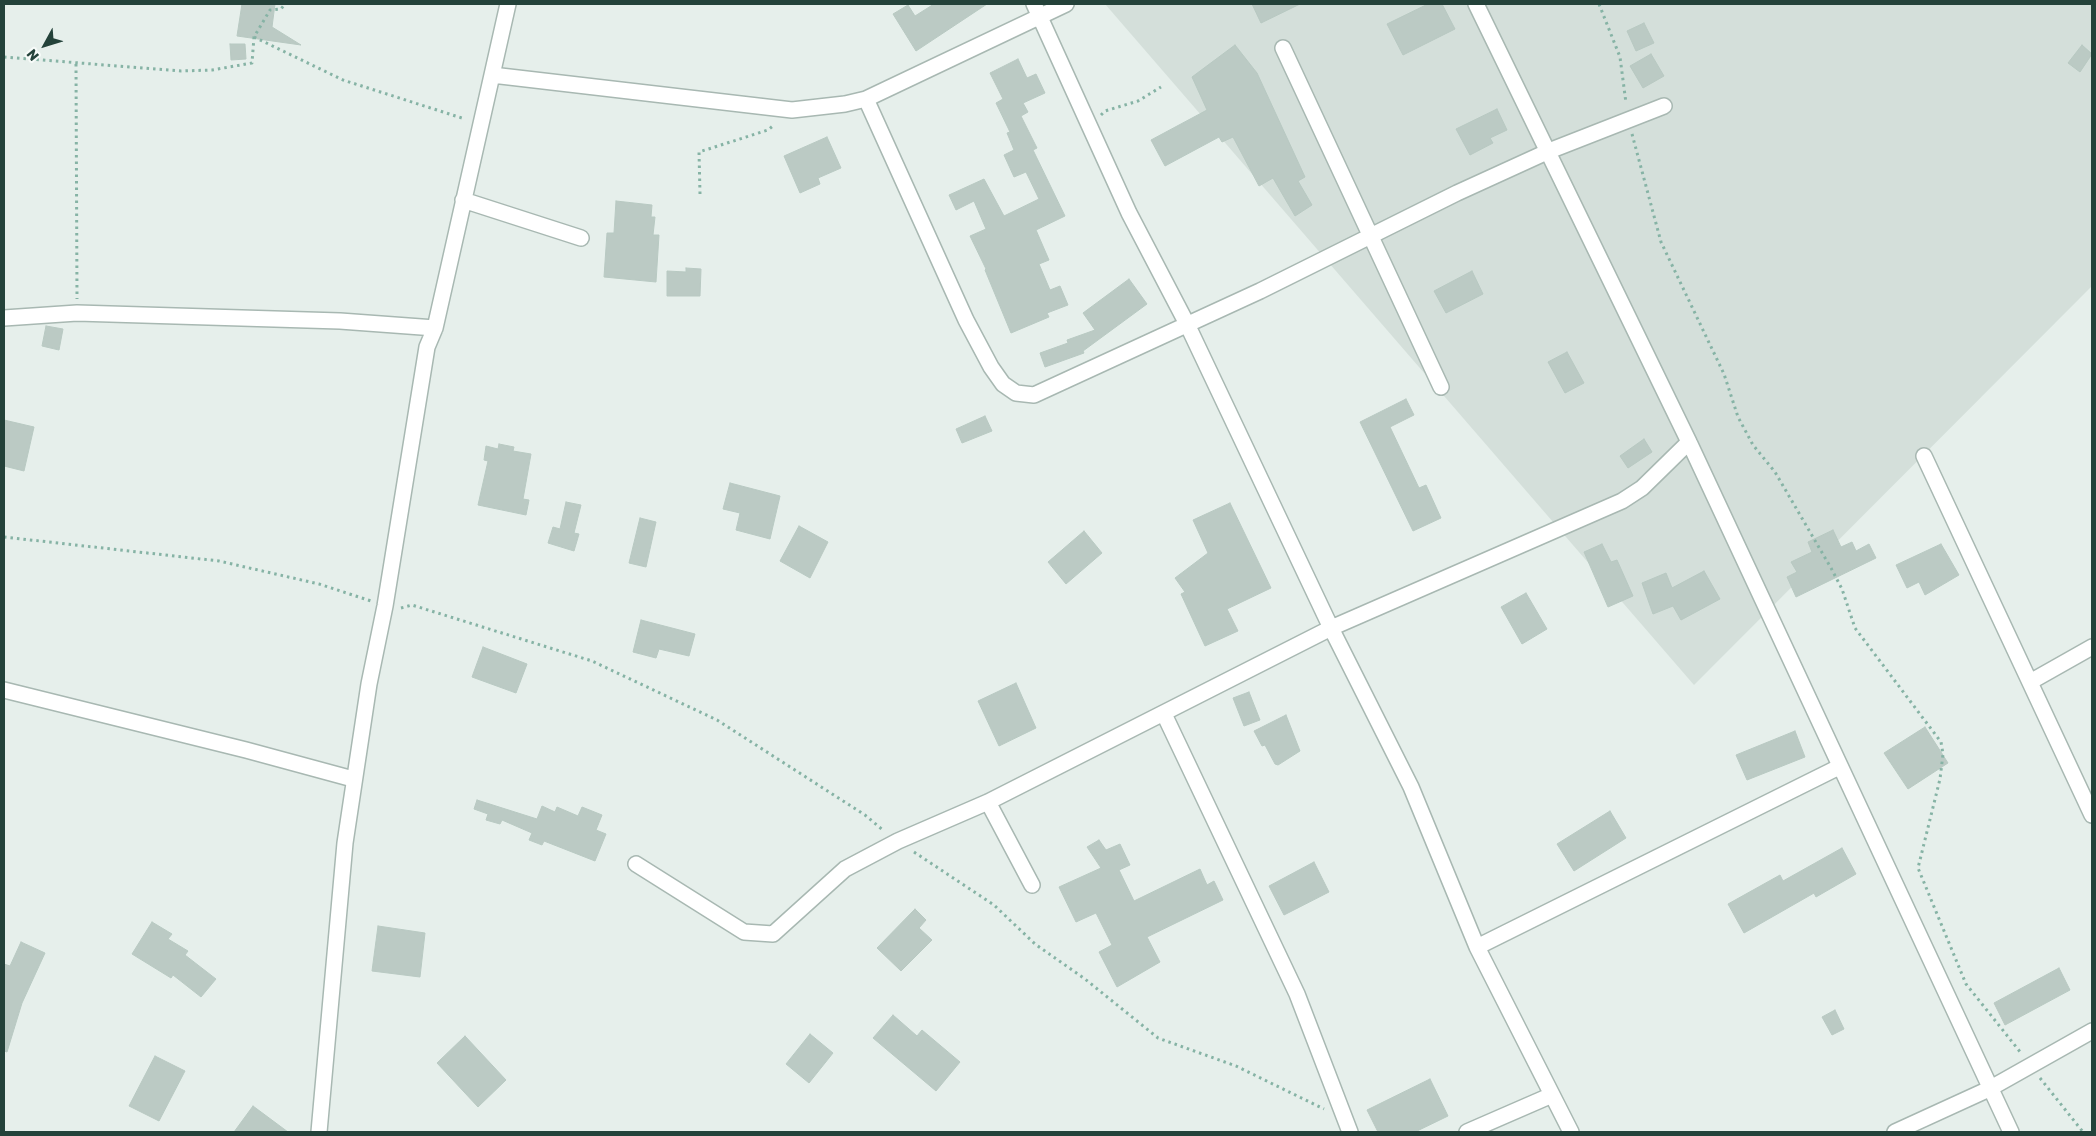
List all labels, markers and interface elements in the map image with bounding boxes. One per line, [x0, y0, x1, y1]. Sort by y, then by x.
north arrow [20, 20, 70, 70]
text: N [23, 45, 43, 64]

